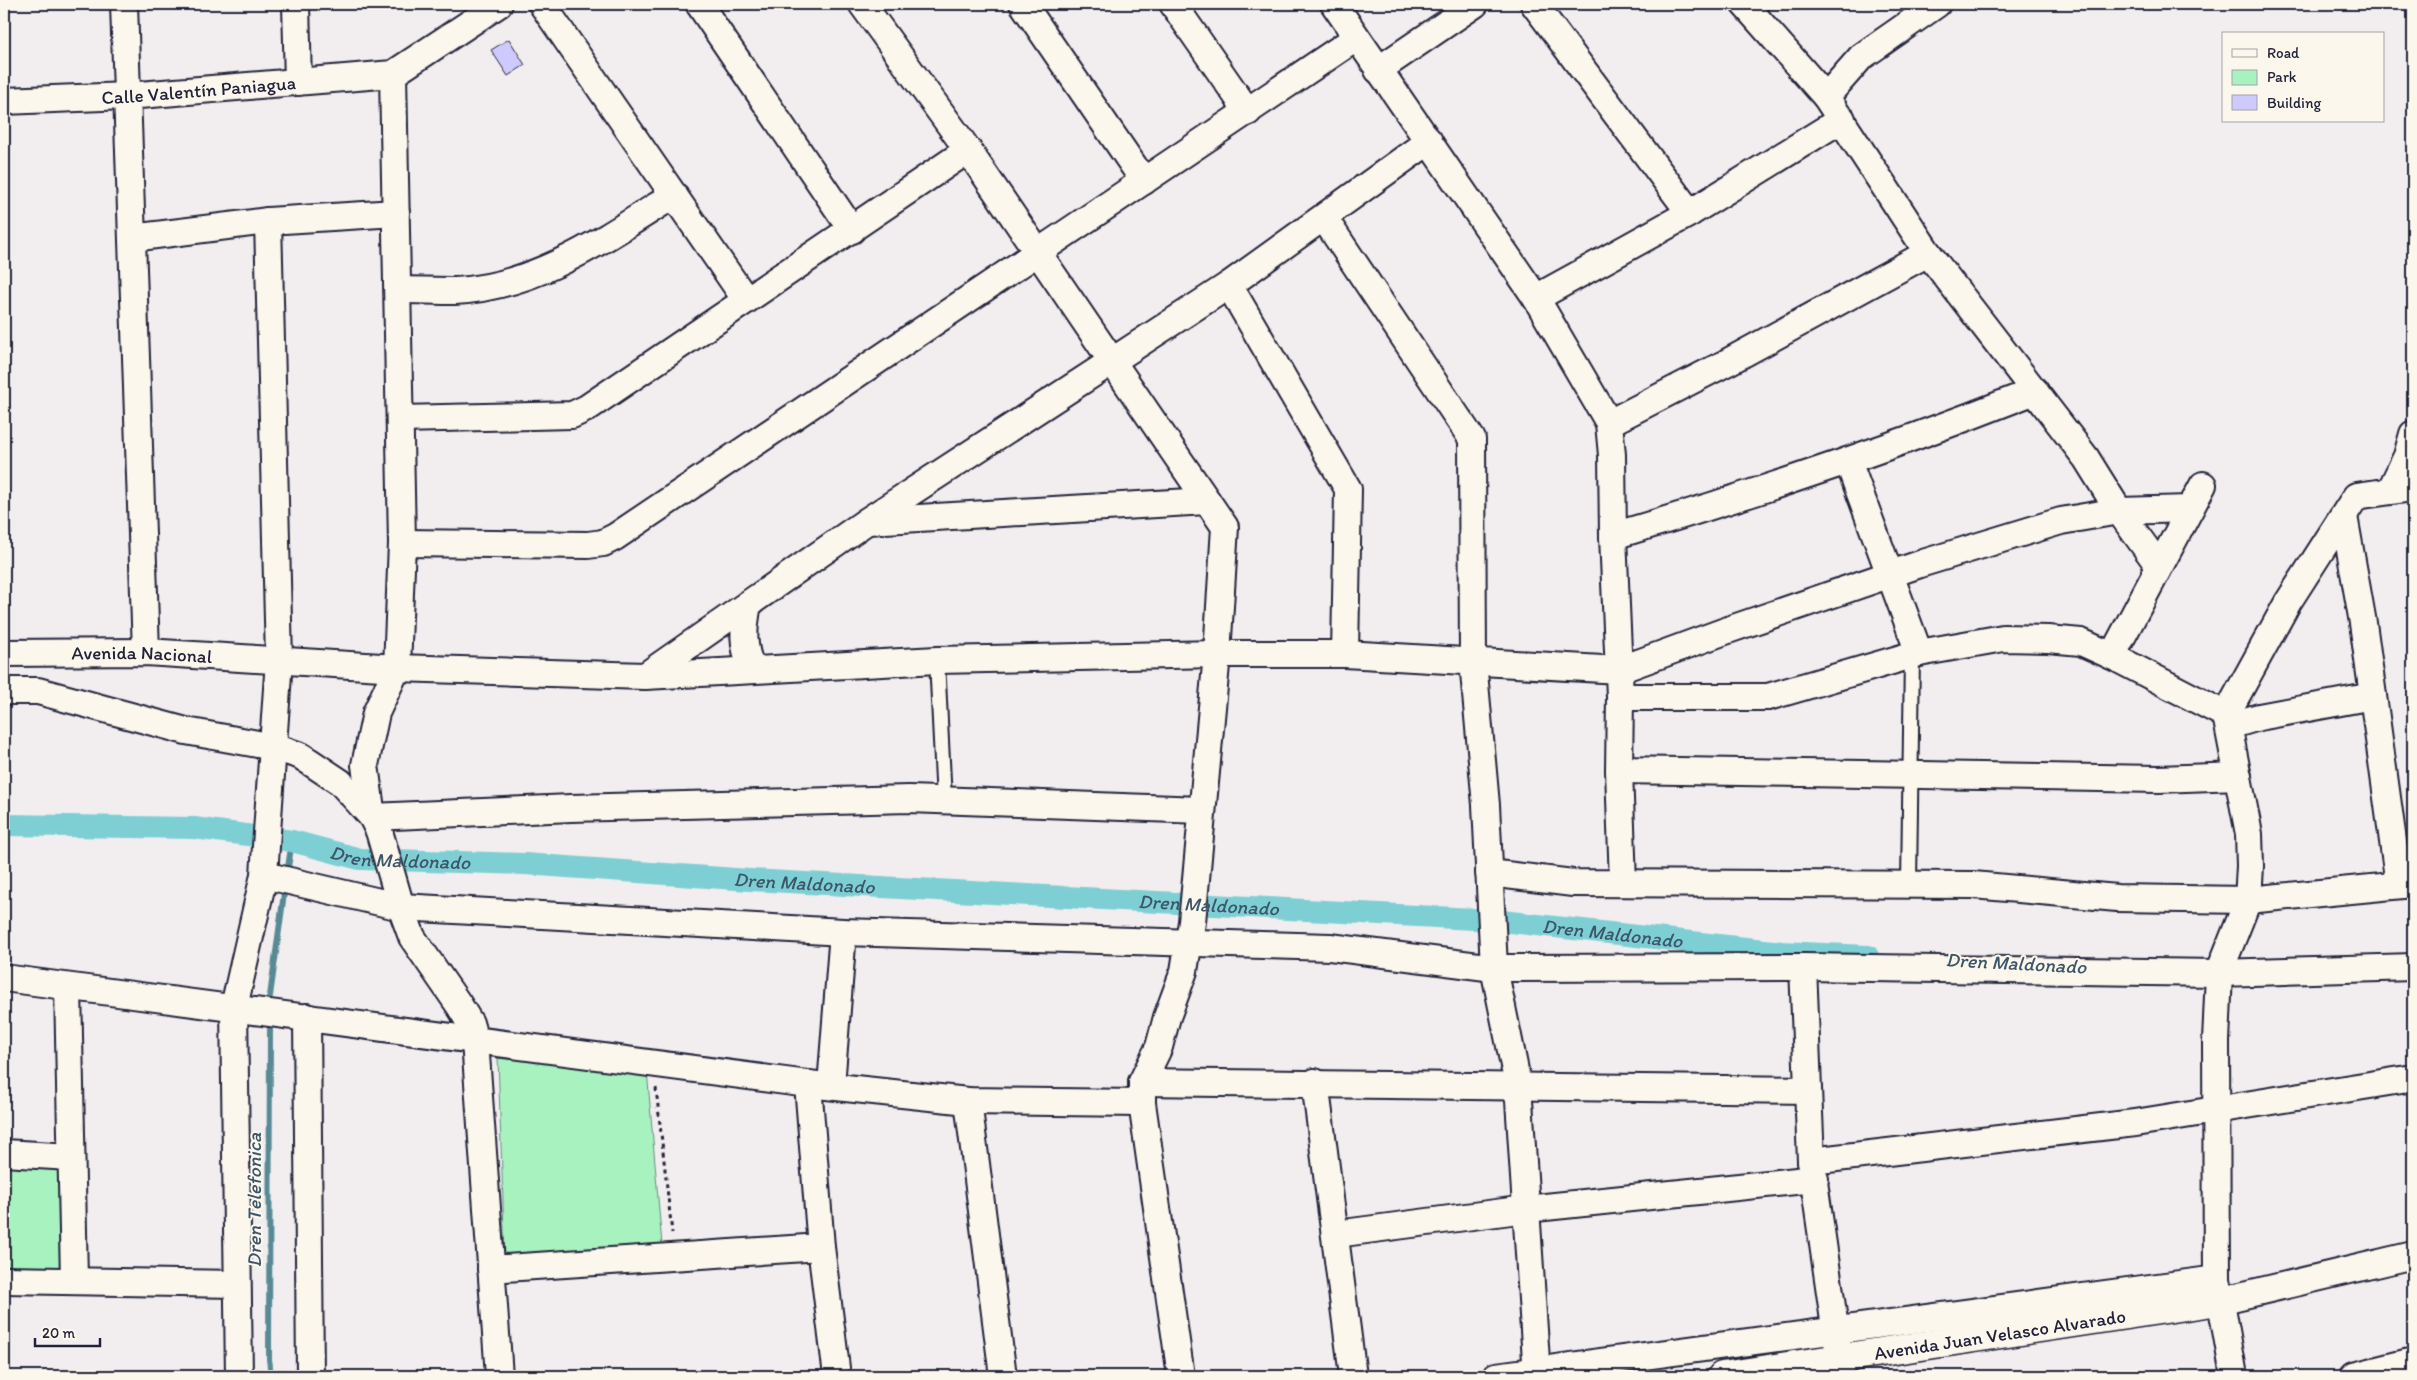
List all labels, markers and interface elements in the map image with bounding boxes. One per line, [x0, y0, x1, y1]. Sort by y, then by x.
legend [2222, 32, 2384, 122]
text: Road [2267, 44, 2300, 62]
text: Park [2267, 68, 2297, 86]
street label: Calle Valentín Paniagua [101, 71, 297, 109]
text: Building [2267, 94, 2321, 112]
street label: Avenida Nacional [71, 640, 214, 668]
water label: Dren Maldonado [327, 840, 471, 874]
water label: Dren Maldonado [733, 867, 876, 899]
water label: Dren Maldonado [1137, 889, 1280, 921]
water label: Dren Maldonado [1541, 914, 1685, 953]
water label: Dren Maldonado [1945, 947, 2088, 979]
water label: Dren Telefonica [242, 1132, 266, 1267]
street label: Avenida Juan Velasco Alvarado [1873, 1304, 2127, 1364]
scale bar [35, 1315, 100, 1347]
text: 20 m [42, 1324, 76, 1342]

